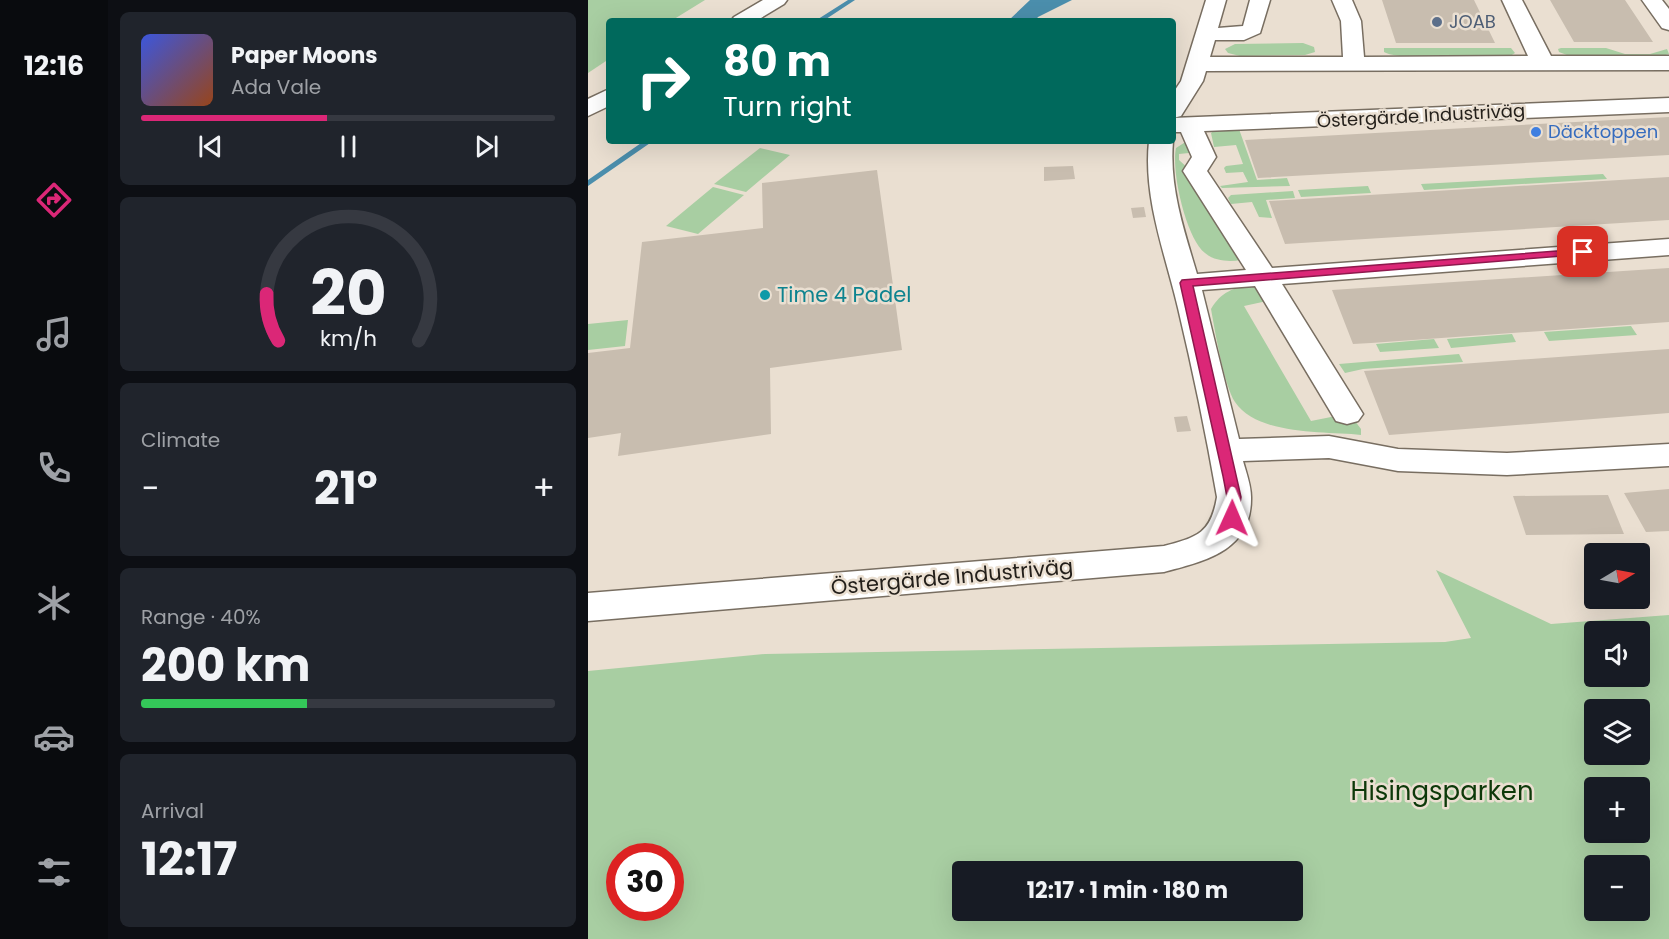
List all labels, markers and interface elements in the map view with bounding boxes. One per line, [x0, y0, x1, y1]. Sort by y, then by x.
place label: JOAB [1449, 9, 1496, 34]
marker: JOAB [1430, 15, 1444, 29]
text: 80 m [723, 32, 831, 91]
text: Paper Moons [231, 40, 378, 71]
icon: right [624, 42, 702, 120]
text: 12:16 [24, 47, 84, 84]
text: Ada Vale [231, 73, 321, 101]
text: Turn right [723, 88, 852, 125]
street label: Östergärde Industriväg [1316, 98, 1526, 133]
place label: Däcktoppen [1548, 119, 1658, 144]
marker: Däcktoppen [1529, 125, 1543, 139]
icon: previous [194, 130, 227, 163]
icon: pause [332, 130, 365, 163]
icon: next [470, 130, 503, 163]
icon: directions [33, 179, 75, 221]
pin [1557, 226, 1608, 277]
icon: arrive [1566, 235, 1599, 268]
text: 20 [310, 249, 386, 337]
place label: Time 4 Padel [777, 280, 911, 309]
marker: Time 4 Padel [758, 288, 772, 302]
icon: music [33, 313, 75, 355]
text: km/h [319, 324, 377, 355]
text: Climate [141, 426, 220, 454]
icon: phone [33, 447, 75, 489]
text: 21° [314, 457, 378, 520]
text: − [141, 465, 159, 512]
text: + [532, 465, 555, 512]
position arrow [1200, 486, 1264, 550]
north arrow [1584, 543, 1650, 609]
map controls [1584, 543, 1650, 921]
street label: Östergärde Industriväg [830, 551, 1074, 602]
icon: climate [33, 582, 75, 624]
text: Range · 40% [141, 603, 261, 631]
button: sound [1584, 621, 1650, 687]
text: 200 km [141, 634, 310, 697]
button: layers [1584, 699, 1650, 765]
icon: car [33, 716, 75, 758]
park label: Hisingsparken [1350, 773, 1534, 809]
button: + [1584, 777, 1650, 843]
text: Arrival [141, 797, 204, 825]
text: 12:17 [141, 828, 237, 891]
speed limit sign: 30 [606, 843, 684, 921]
icon: filters [33, 851, 75, 893]
button: − [1584, 855, 1650, 921]
text: 12:17 · 1 min · 180 m [1027, 875, 1228, 906]

